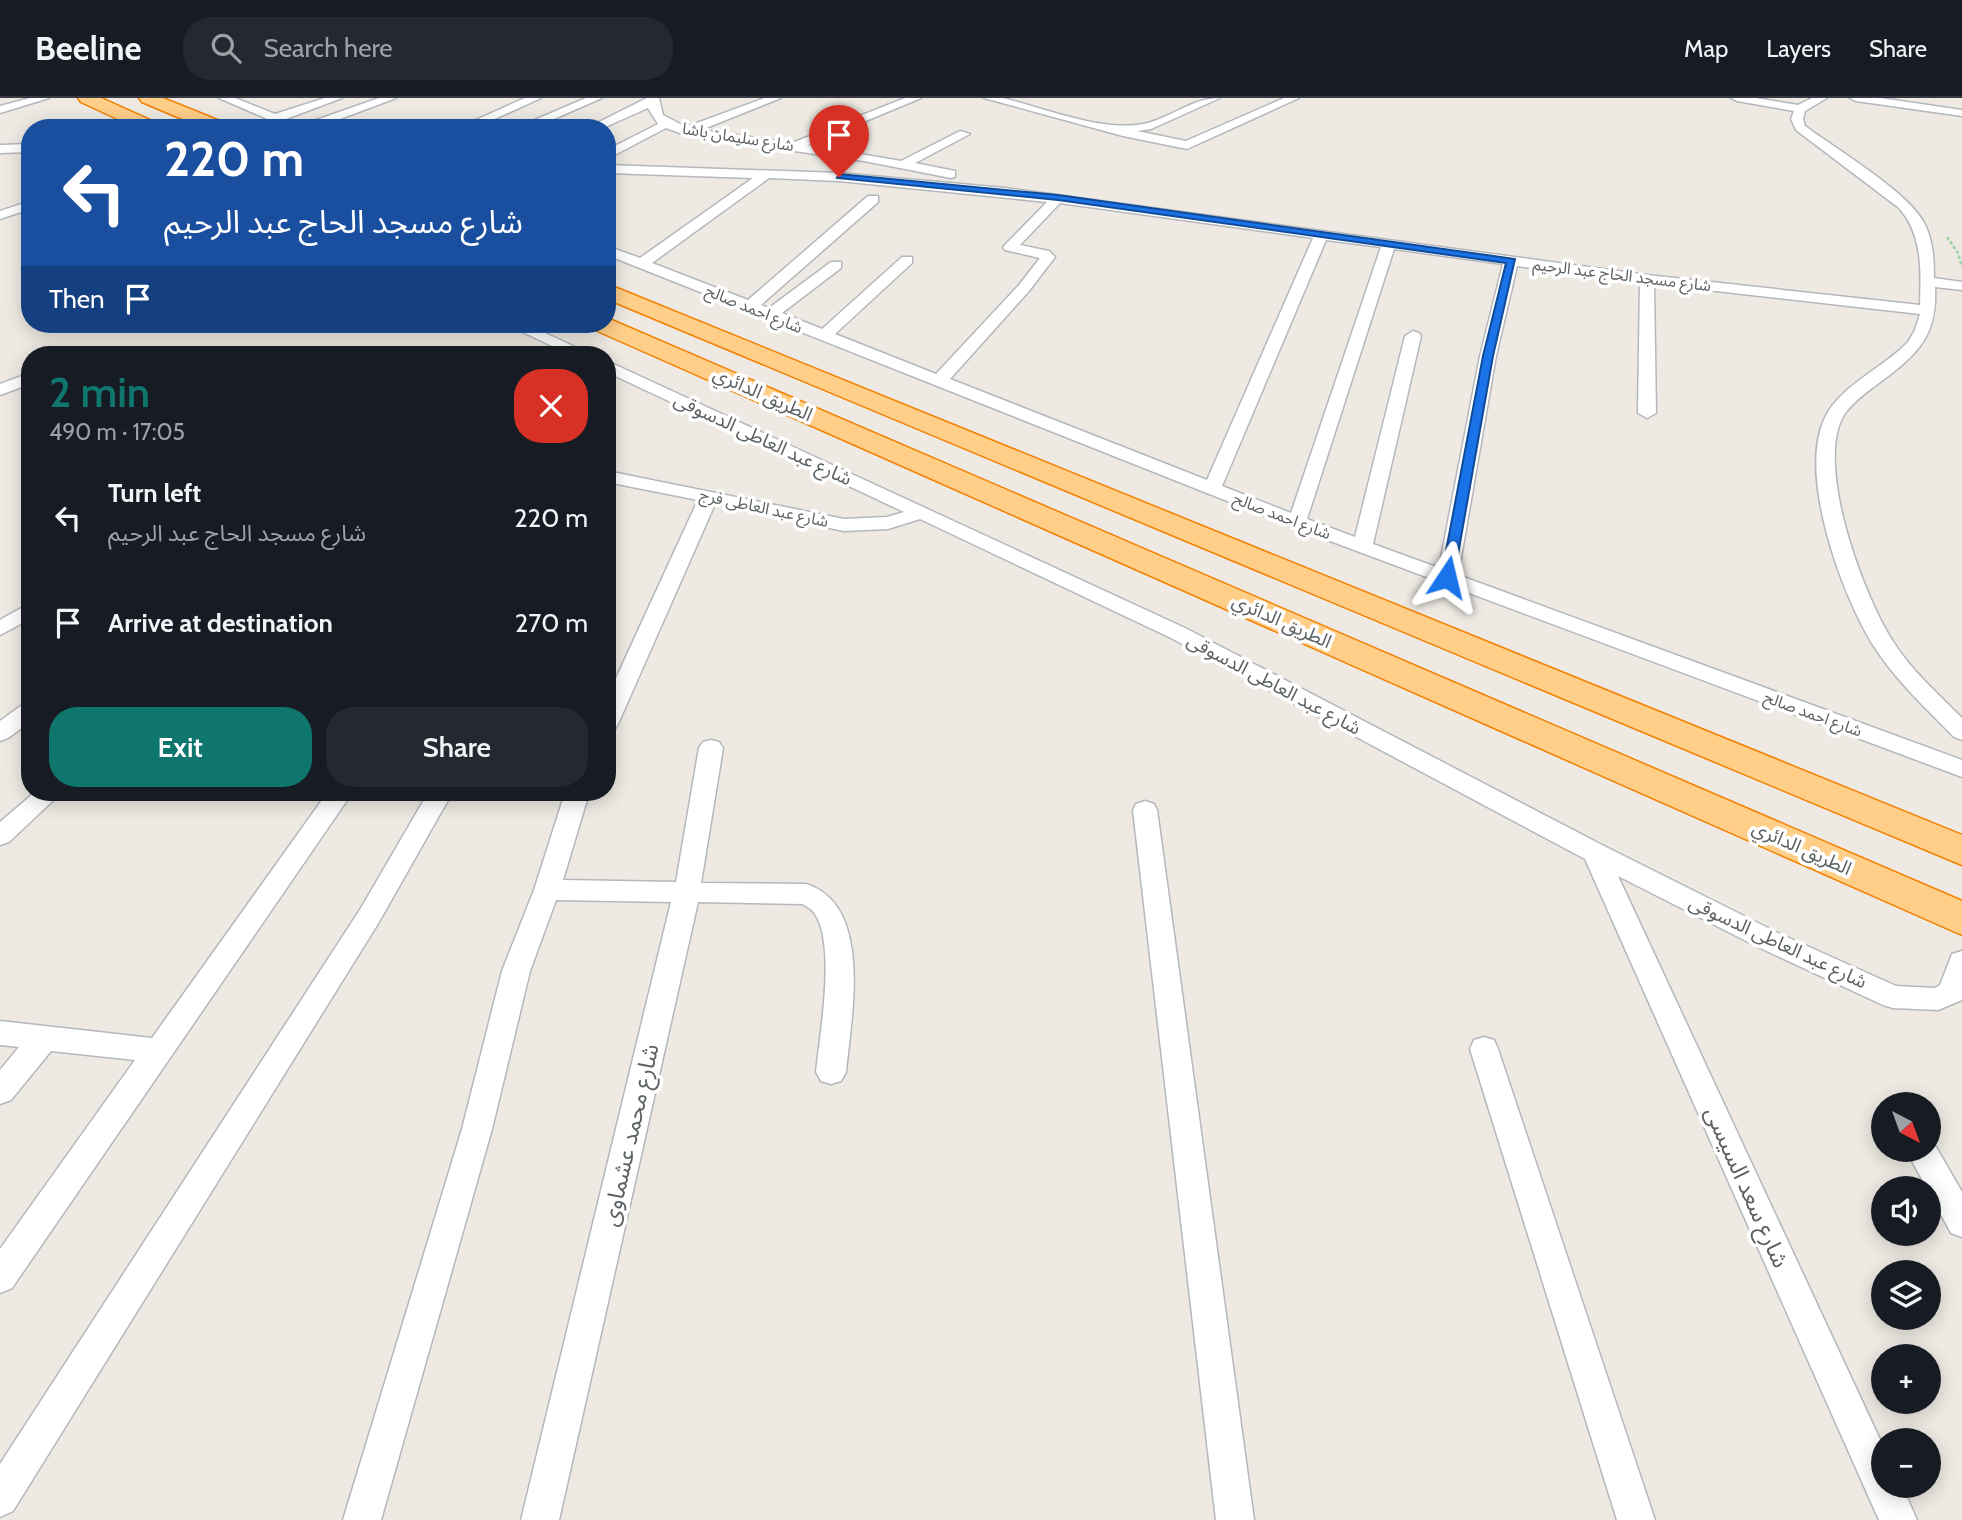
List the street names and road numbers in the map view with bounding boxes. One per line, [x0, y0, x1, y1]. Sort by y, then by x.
street label: شارع سليمان باشا [680, 119, 795, 158]
street label: شارع مسجد الحاج عبد الرحيم [1531, 255, 1712, 298]
street label: شارع احمد صالح [702, 281, 805, 340]
street label: الطريق الدائري [708, 362, 816, 429]
street label: شارع عبد العاطى الدسوقى [670, 388, 856, 492]
street label: شارع عبد العاطى فرج [697, 485, 830, 534]
street label: شارع احمد صالح [1229, 489, 1333, 546]
street label: الطريق الدائري [1227, 589, 1335, 656]
street label: شارع عبد العاطى الدسوقى [1182, 628, 1365, 741]
street label: شارع احمد صالح [1760, 687, 1865, 743]
street label: الطريق الدائري [1747, 816, 1855, 883]
street label: شارع عبد العاطى الدسوقى [1685, 891, 1871, 995]
street label: شارع محمد عشماوى [595, 1041, 668, 1230]
street label: شارع سعد السيسى [1696, 1102, 1795, 1273]

